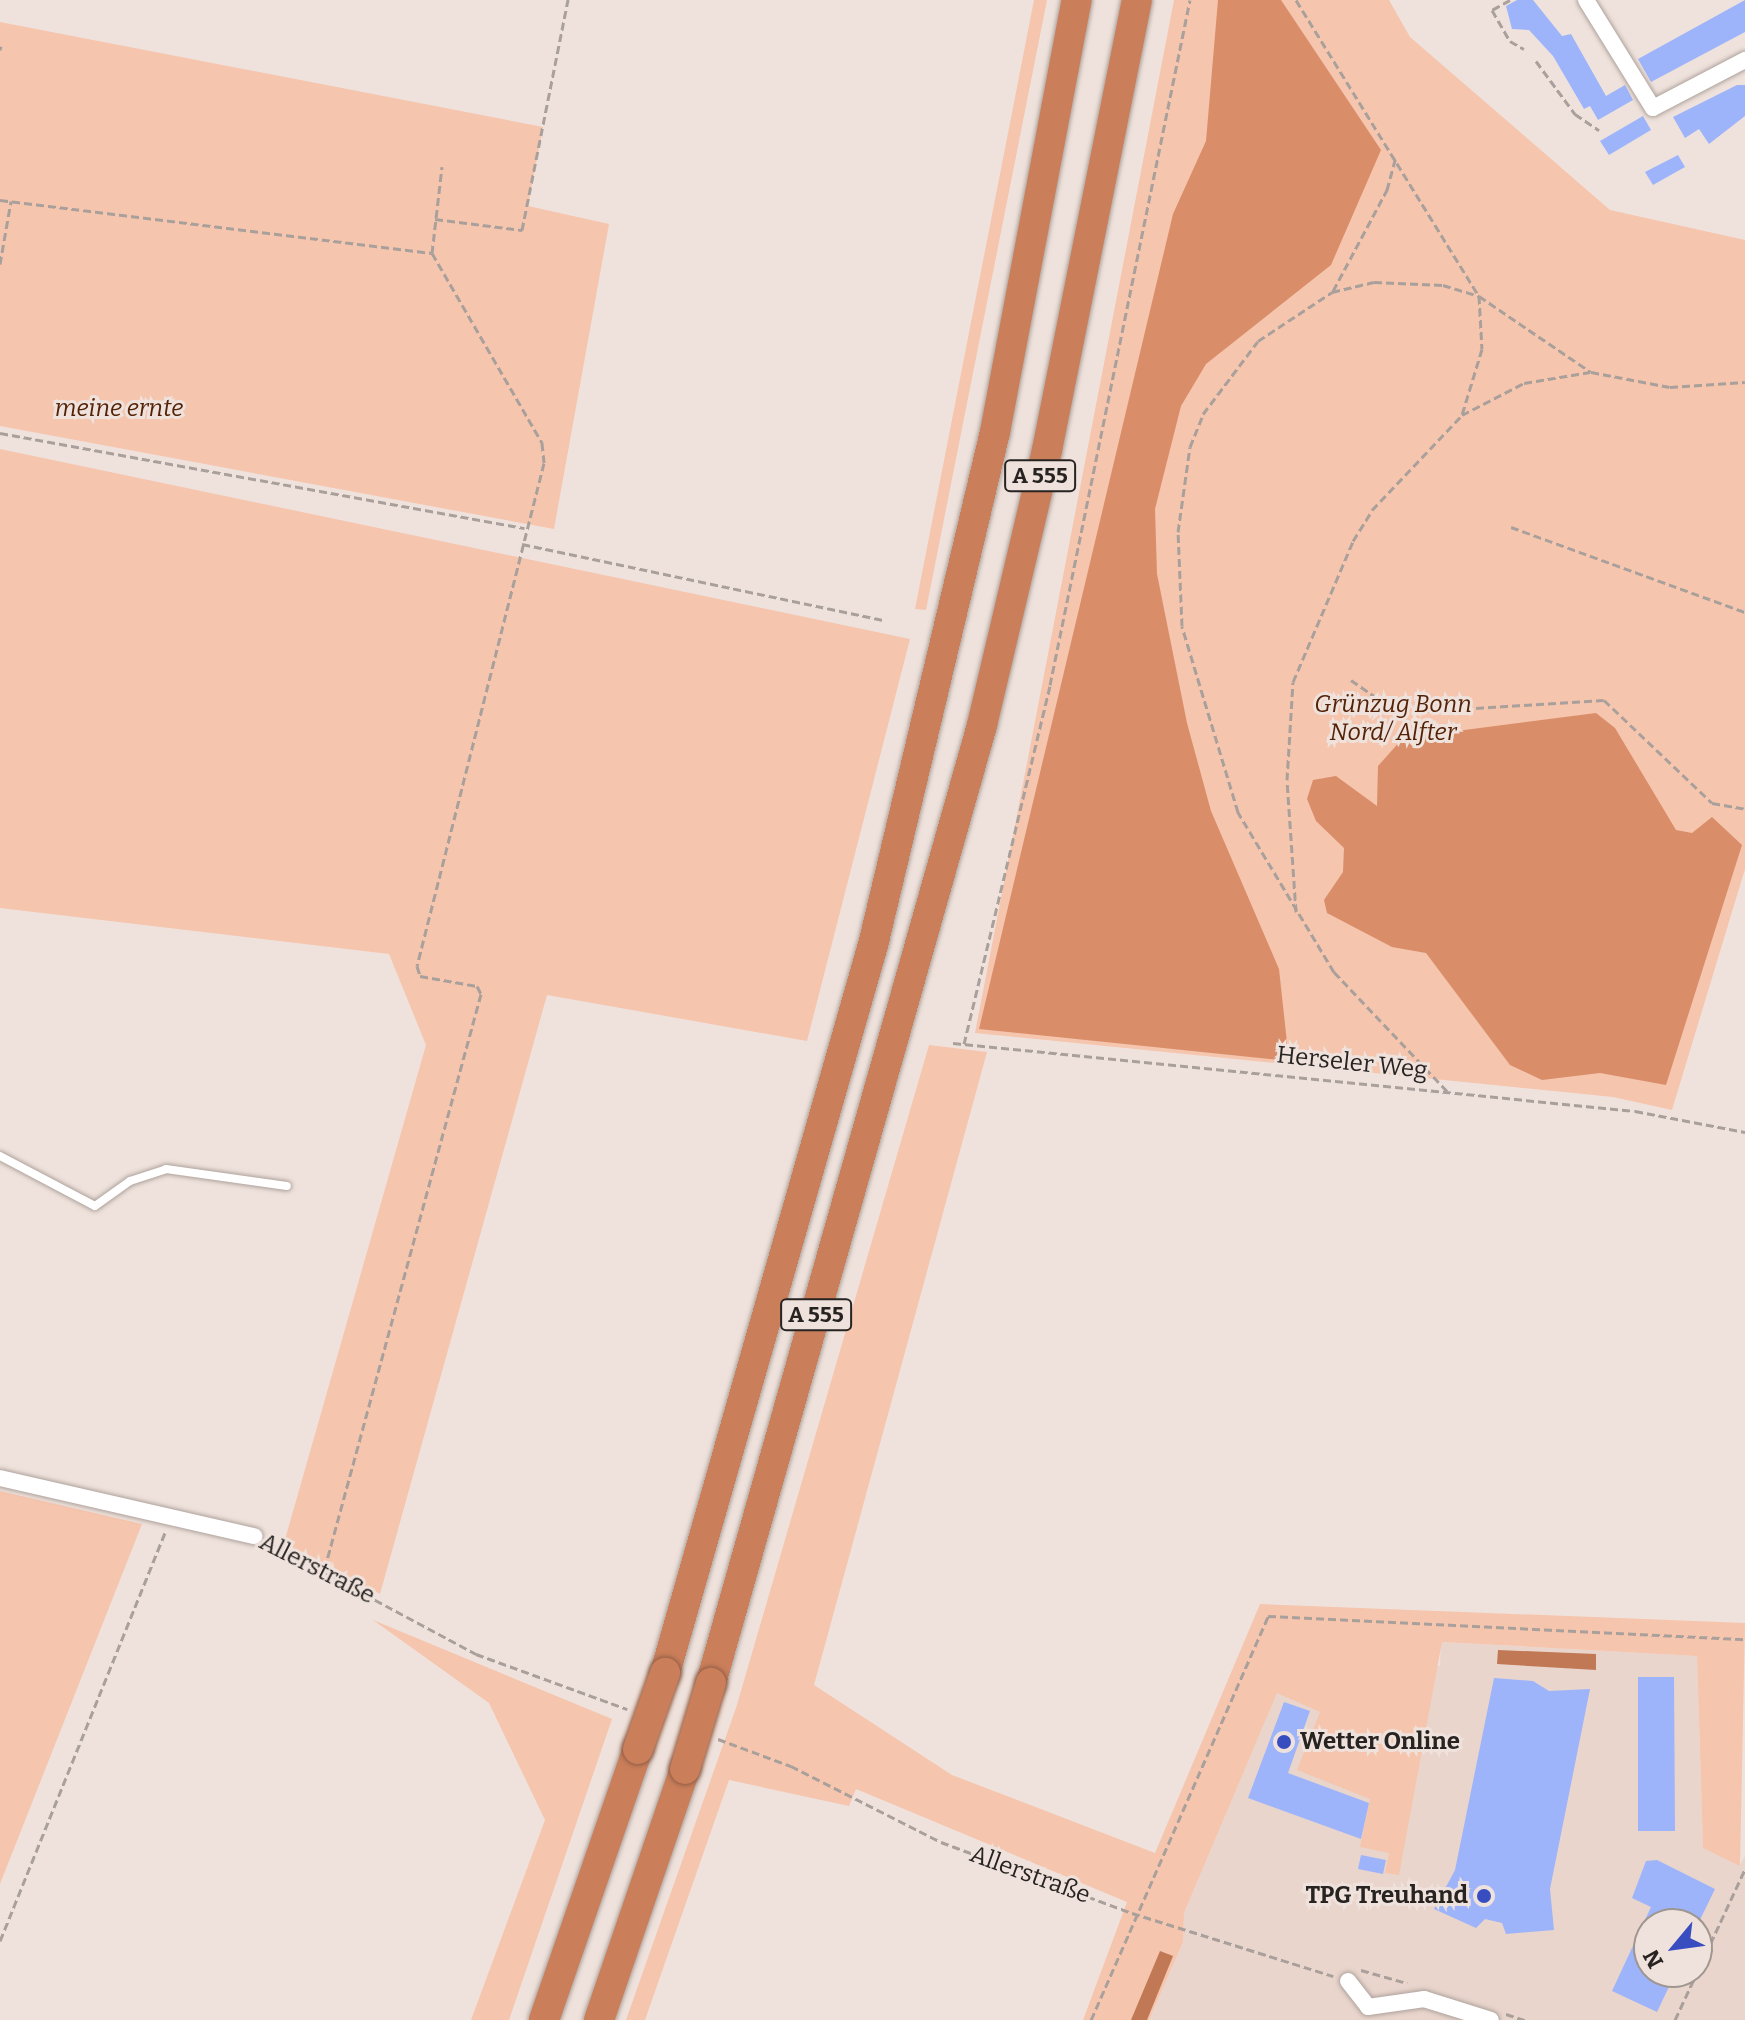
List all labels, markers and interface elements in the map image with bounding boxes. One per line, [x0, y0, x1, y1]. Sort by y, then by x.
park label: meine ernte [55, 395, 183, 423]
road number: A 555 [1004, 458, 1076, 494]
park label: Grünzug Bonn Nord/ Alfter [1314, 691, 1472, 747]
street label: Herseler Weg [1275, 1041, 1429, 1085]
road number: A 555 [780, 1297, 852, 1333]
street label: Allerstraße [255, 1528, 379, 1610]
place label: Wetter Online [1300, 1728, 1460, 1756]
marker: Wetter Online [1275, 1733, 1293, 1751]
street label: Allerstraße [966, 1840, 1094, 1910]
place label: TPG Treuhand [1305, 1882, 1468, 1910]
marker: TPG Treuhand [1475, 1887, 1493, 1905]
north arrow [1633, 1908, 1713, 1988]
text: N [1637, 1945, 1669, 1973]

